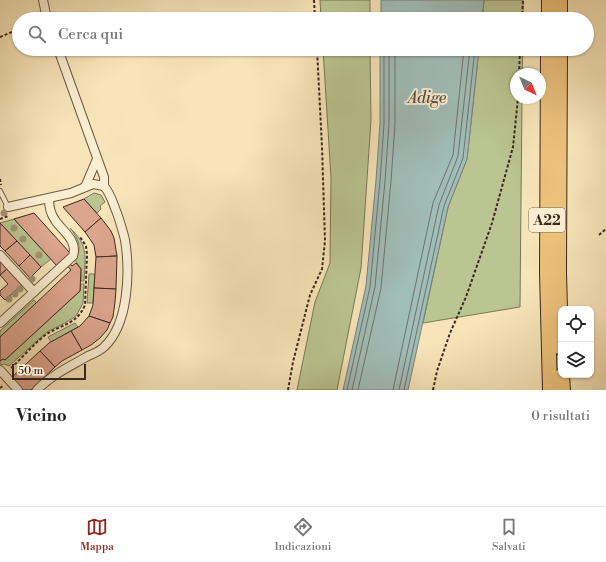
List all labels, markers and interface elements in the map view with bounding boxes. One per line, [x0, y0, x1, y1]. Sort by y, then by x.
search box [12, 12, 594, 56]
icon: search [26, 23, 48, 45]
text: Cerca qui [58, 25, 123, 44]
north arrow [510, 68, 546, 104]
water label: Adige [406, 88, 447, 108]
road number: A22 [529, 208, 565, 232]
map controls [558, 306, 594, 378]
button: locate [558, 306, 594, 342]
button: layers [558, 342, 594, 378]
scale bar [12, 362, 86, 381]
text: 50 m [18, 364, 43, 378]
text: Vicino [16, 405, 67, 427]
text: 0 risultati [531, 408, 590, 424]
tab: Mappa [80, 516, 114, 554]
tab: Indicazioni [274, 516, 331, 554]
tab: Salvati [492, 516, 526, 554]

